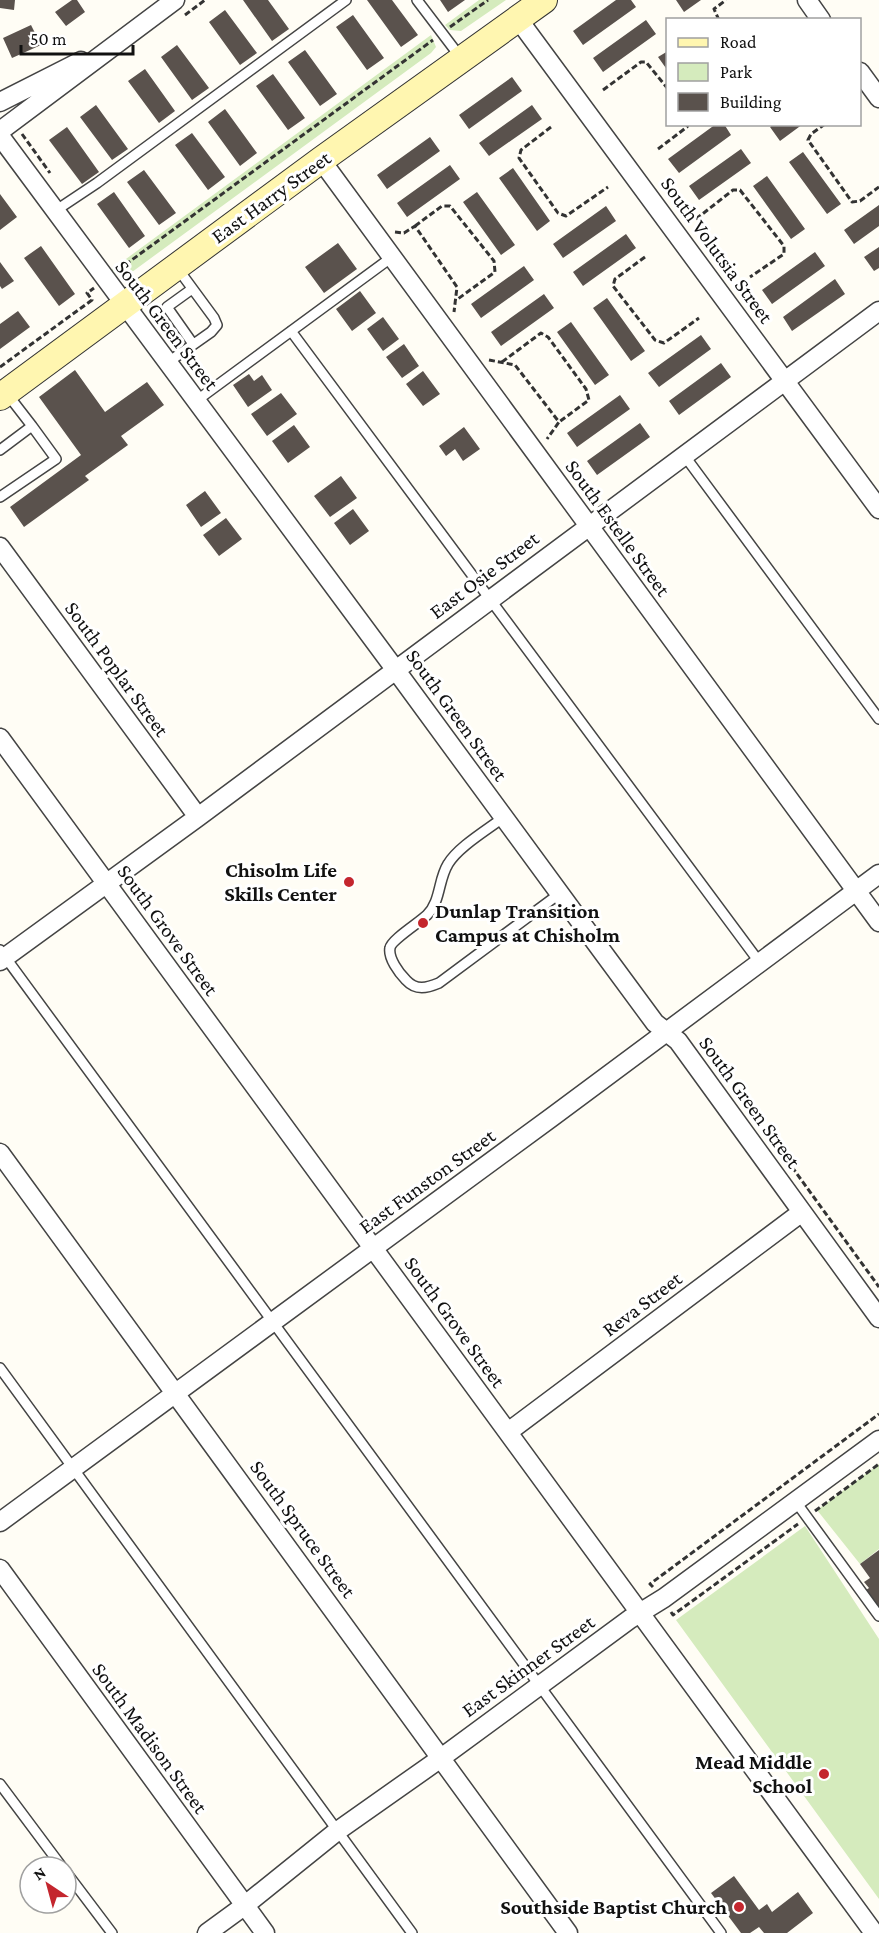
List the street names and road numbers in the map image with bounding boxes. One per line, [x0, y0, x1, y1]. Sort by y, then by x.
street label: East Harry Street [207, 145, 336, 248]
street label: South Volutsia Street [656, 172, 779, 329]
street label: South Green Street [110, 255, 224, 396]
street label: South Estelle Street [560, 455, 676, 602]
street label: East Osie Street [425, 526, 544, 624]
street label: South Poplar Street [60, 597, 175, 742]
street label: South Green Street [401, 645, 513, 786]
street label: South Grove Street [112, 860, 224, 1001]
street label: South Green Street [694, 1032, 806, 1173]
street label: East Funston Street [354, 1123, 501, 1238]
street label: South Grove Street [399, 1252, 511, 1393]
street label: Reva Street [598, 1266, 687, 1342]
street label: South Spruce Street [245, 1456, 362, 1603]
street label: East Skinner Street [457, 1609, 600, 1722]
street label: South Madison Street [87, 1658, 213, 1819]

